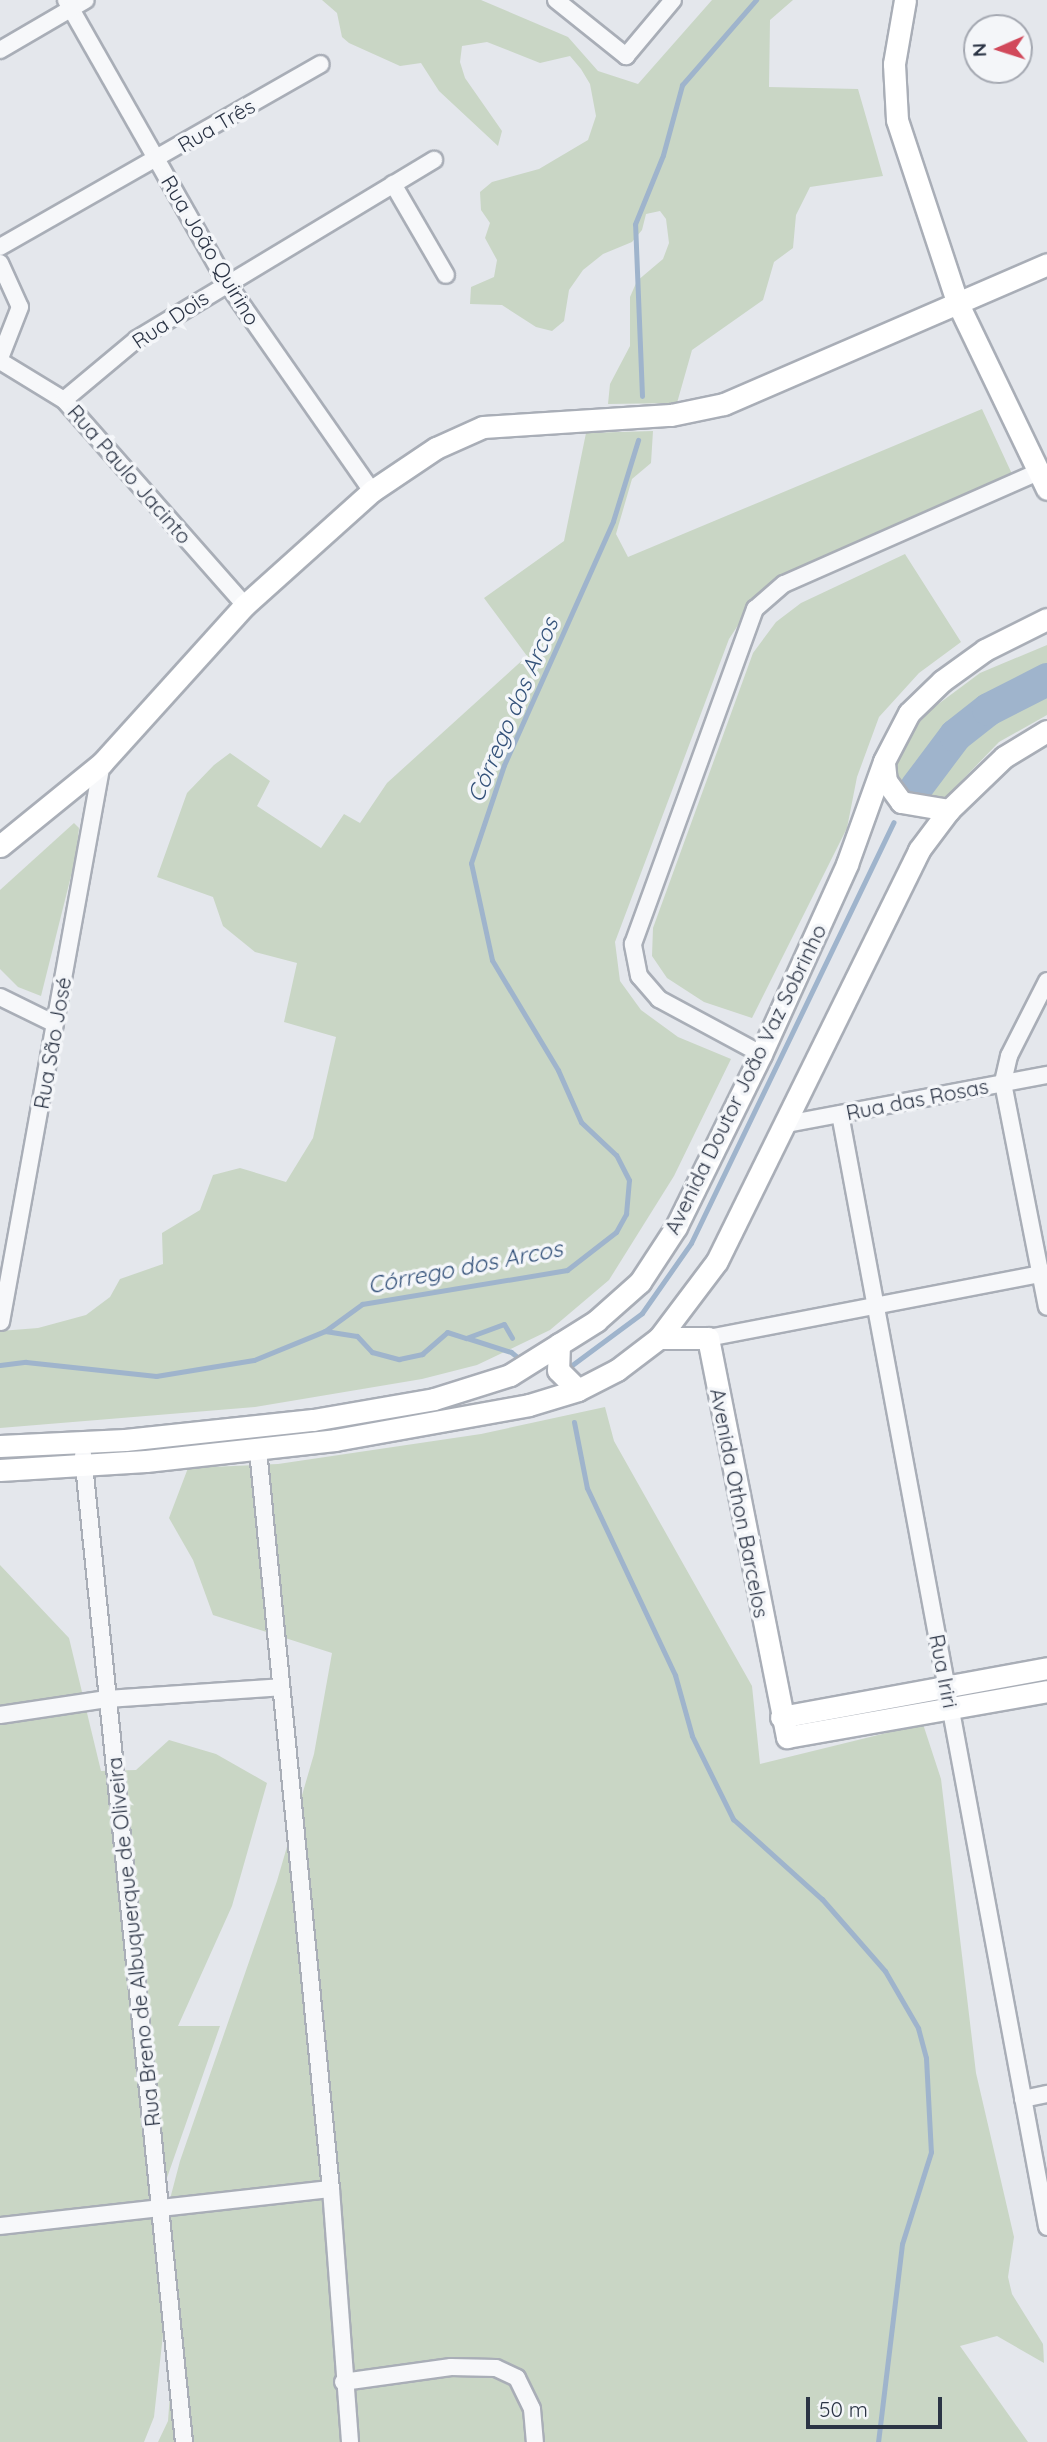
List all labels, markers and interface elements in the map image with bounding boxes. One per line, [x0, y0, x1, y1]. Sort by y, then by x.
north arrow [963, 14, 1033, 84]
text: N [967, 42, 991, 58]
street label: Rua Três [173, 93, 259, 157]
street label: Rua João Quirino [156, 171, 266, 329]
street label: Rua Dois [127, 284, 213, 354]
street label: Rua Paulo Jacinto [63, 399, 197, 549]
water label: Córrego dos Arcos [462, 614, 564, 806]
street label: Avenida Doutor João Vaz Sobrinho [659, 920, 831, 1238]
street label: Rua São José [28, 975, 76, 1111]
street label: Rua das Rosas [844, 1073, 990, 1125]
water label: Córrego dos Arcos [365, 1235, 565, 1299]
street label: Avenida Othon Barcelos [705, 1386, 775, 1620]
street label: Rua Iriri [925, 1632, 963, 1710]
street label: Rua Breno de Albuquerque de Oliveira [101, 1756, 165, 2128]
scale bar [809, 2382, 946, 2426]
text: 50 m [819, 2396, 868, 2422]

